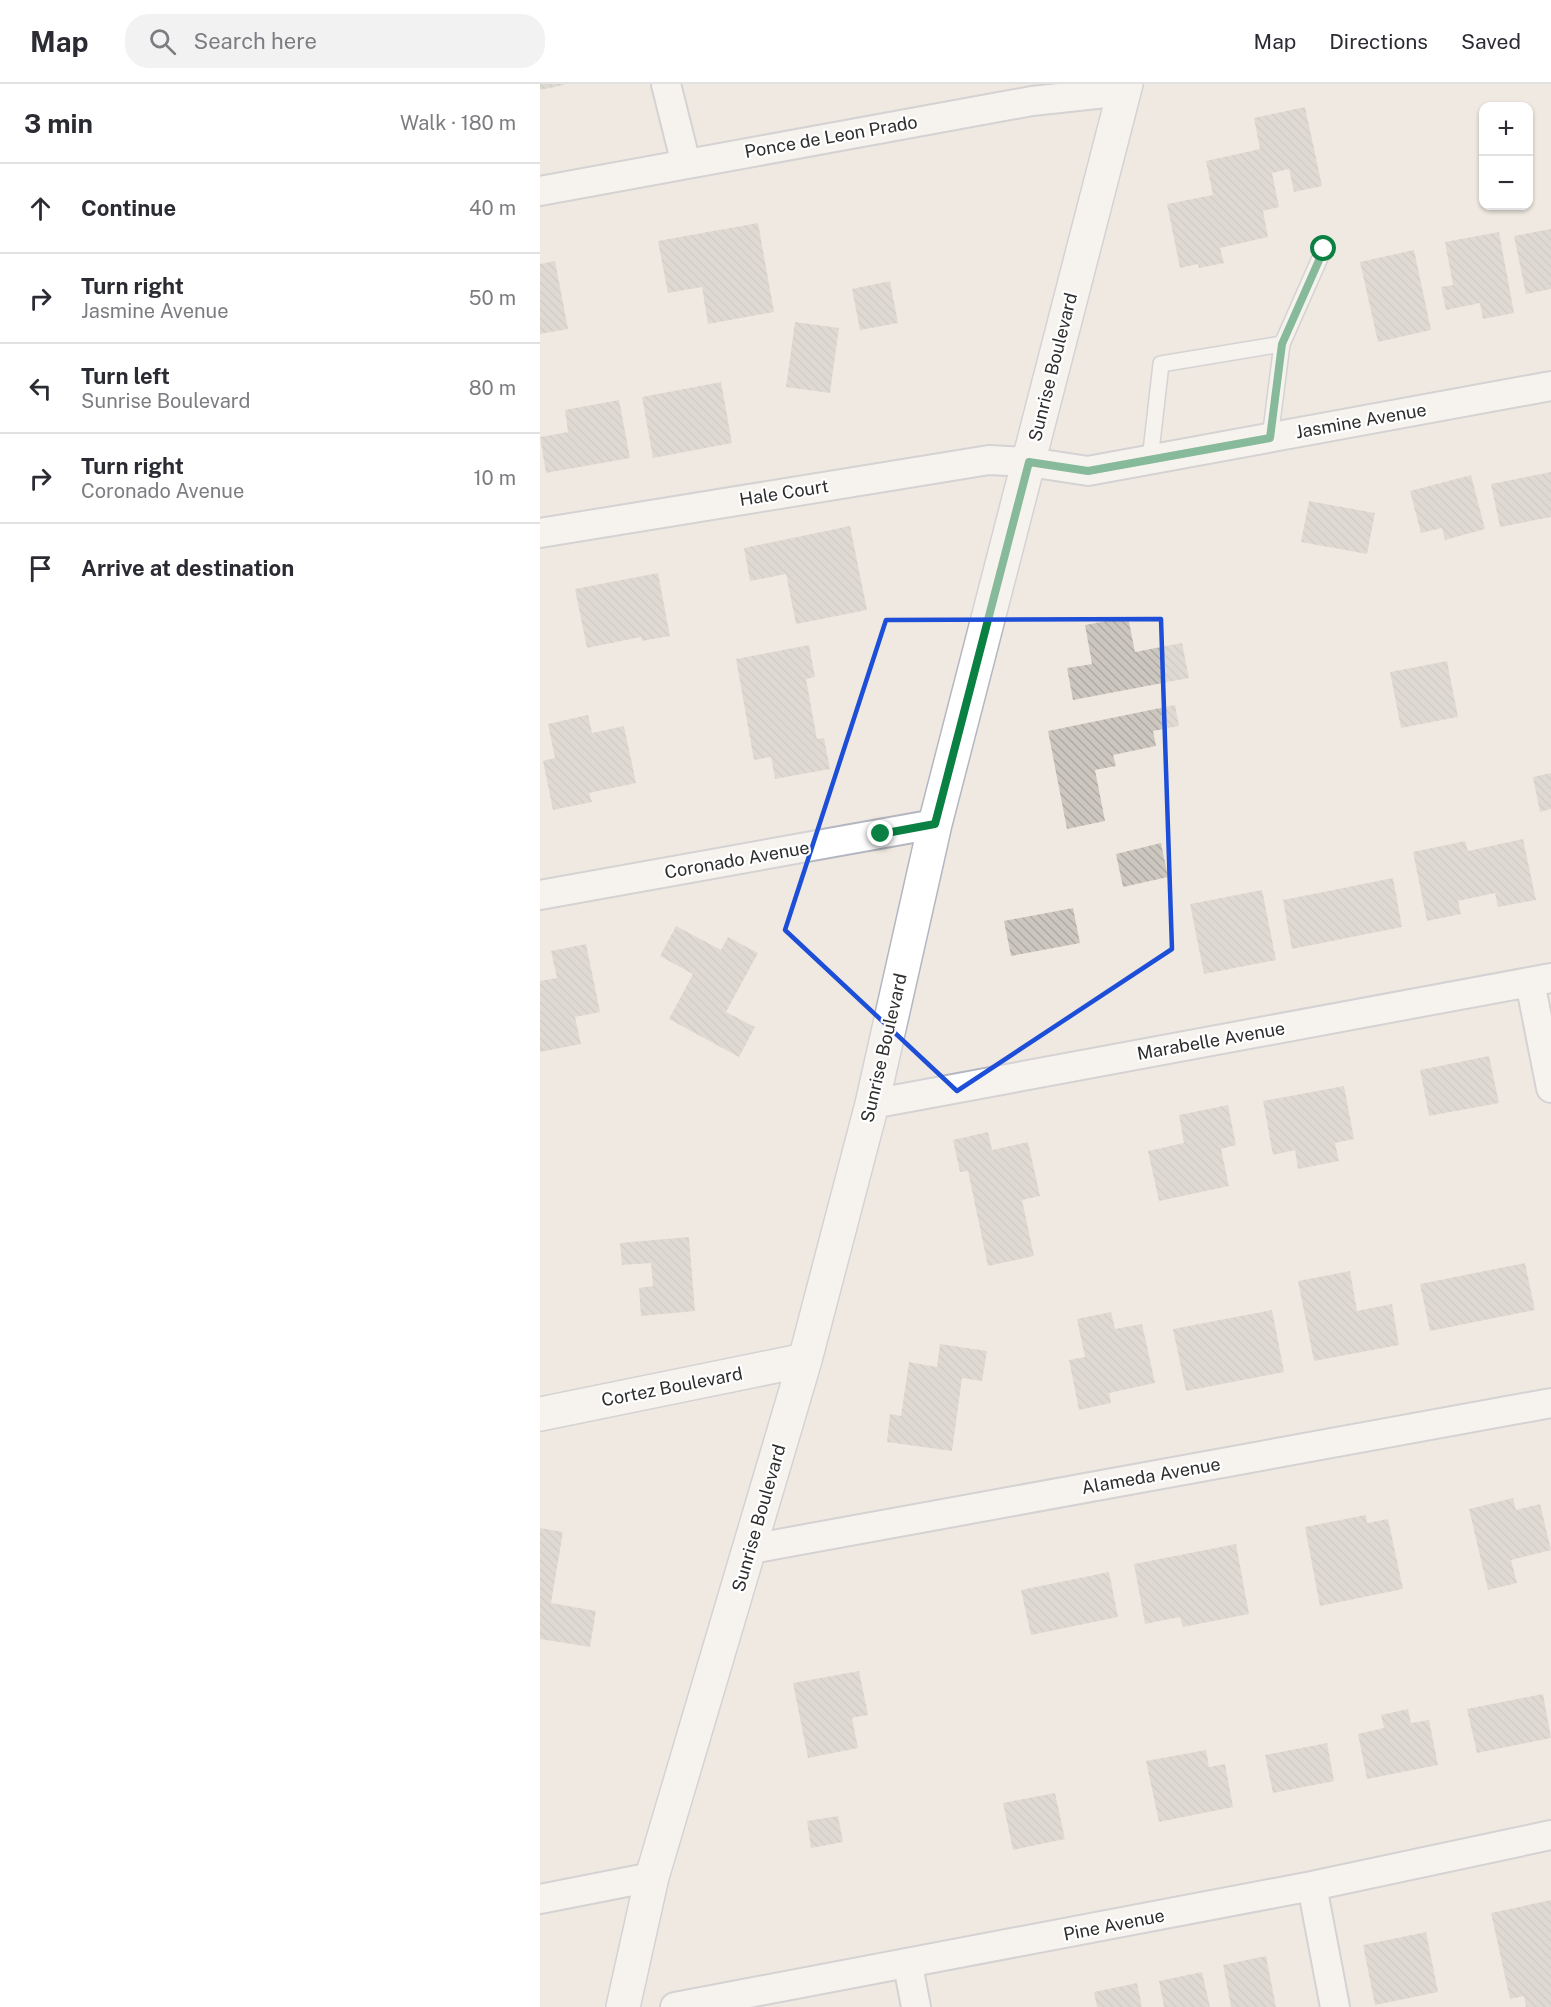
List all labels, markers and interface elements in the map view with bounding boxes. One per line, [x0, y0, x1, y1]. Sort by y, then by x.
search box [125, 14, 545, 68]
text: Map [30, 25, 89, 58]
icon: search [146, 25, 179, 58]
text: Search here [194, 28, 317, 54]
text: Map [1254, 29, 1296, 54]
text: Directions [1329, 29, 1428, 54]
text: Saved [1461, 29, 1521, 54]
map controls [1479, 102, 1533, 210]
button: + [1479, 102, 1533, 156]
text: 3 min [24, 108, 93, 139]
text: Walk · 180 m [400, 111, 516, 135]
street label: Ponce de Leon Prado [743, 111, 919, 162]
button: − [1479, 156, 1533, 210]
icon: ahead [24, 192, 57, 225]
text: Continue [81, 195, 176, 221]
text: 40 m [469, 196, 516, 220]
route start [1310, 235, 1336, 261]
text: Turn right [81, 273, 184, 299]
icon: right [24, 282, 57, 315]
text: 50 m [469, 286, 516, 310]
street label: Sunrise Boulevard [1024, 290, 1081, 443]
text: Jasmine Avenue [81, 299, 229, 323]
text: Turn left [81, 363, 170, 389]
icon: left [24, 372, 57, 405]
text: 80 m [469, 376, 516, 400]
text: Sunrise Boulevard [81, 389, 250, 413]
street label: Jasmine Avenue [1294, 399, 1428, 442]
text: Turn right [81, 453, 184, 479]
icon: right [24, 462, 57, 495]
text: 10 m [473, 466, 516, 490]
street label: Hale Court [738, 475, 830, 510]
text: Coronado Avenue [81, 479, 244, 503]
icon: arrive [24, 552, 57, 585]
text: Arrive at destination [81, 555, 294, 581]
route end [867, 820, 893, 846]
street label: Coronado Avenue [663, 836, 811, 883]
street label: Sunrise Boulevard [856, 971, 911, 1124]
street label: Marabelle Avenue [1135, 1017, 1287, 1064]
street label: Cortez Boulevard [600, 1363, 744, 1410]
street label: Sunrise Boulevard [727, 1442, 790, 1594]
street label: Alameda Avenue [1080, 1453, 1222, 1498]
street label: Pine Avenue [1061, 1904, 1166, 1945]

